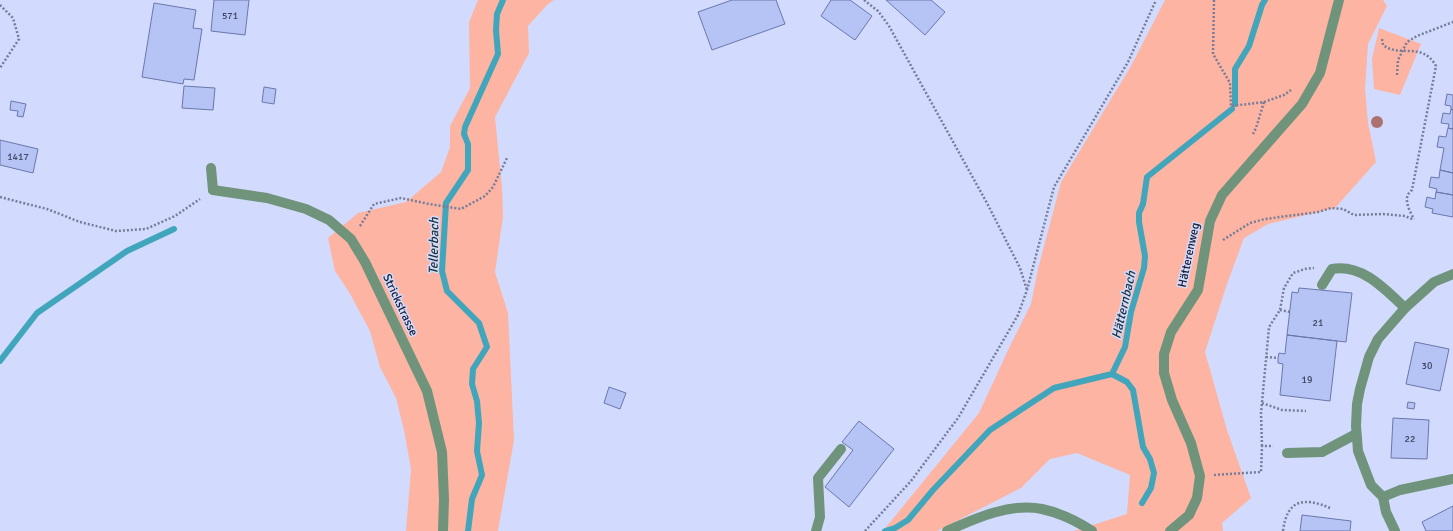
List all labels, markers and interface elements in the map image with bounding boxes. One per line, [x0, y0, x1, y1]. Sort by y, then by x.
house number: 571 [222, 10, 238, 22]
house number: 1417 [7, 151, 29, 163]
water label: Tellerbach [426, 216, 443, 275]
street label: Hätterenweg [1175, 221, 1203, 289]
water label: Hätternbach [1108, 269, 1140, 341]
street label: Strickstrasse [379, 272, 421, 338]
house number: 21 [1313, 317, 1323, 329]
house number: 30 [1422, 360, 1432, 372]
house number: 19 [1302, 374, 1312, 386]
house number: 22 [1405, 433, 1415, 445]

